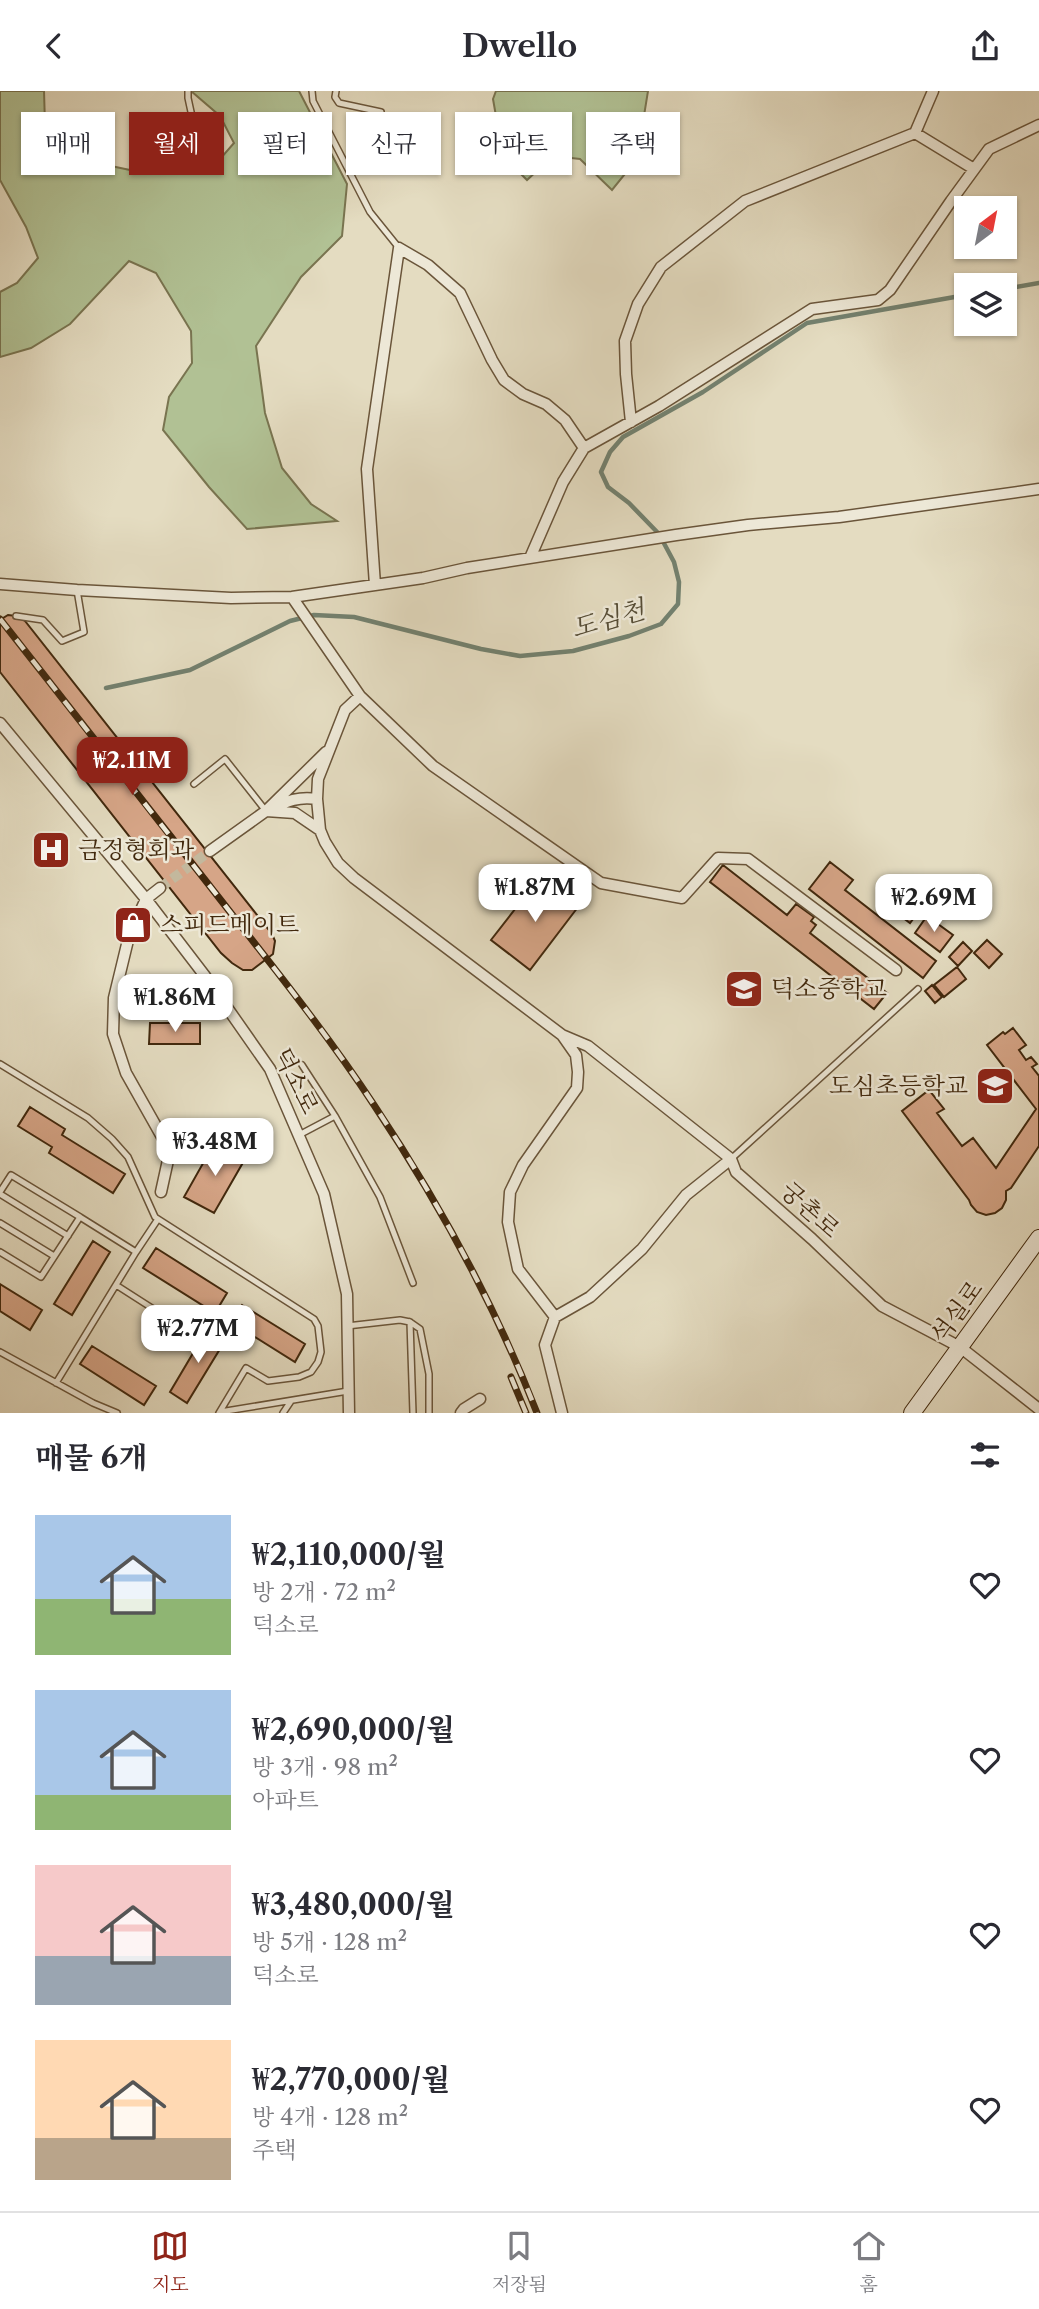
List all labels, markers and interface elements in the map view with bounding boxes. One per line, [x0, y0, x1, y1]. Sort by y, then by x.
text: Dwello [462, 26, 577, 65]
icon: back [35, 27, 73, 65]
icon: share [966, 27, 1004, 65]
chip: 매매 [21, 112, 115, 175]
chip: 월세 [129, 112, 224, 175]
chip: 필터 [238, 112, 332, 175]
chip: 신규 [346, 112, 441, 175]
chip: 아파트 [455, 112, 572, 175]
chip: 주택 [586, 112, 680, 175]
north arrow [954, 196, 1017, 259]
map controls [954, 196, 1017, 336]
button: layers [954, 273, 1017, 336]
water label: 도심천 [567, 593, 650, 645]
pin: ₩2.11M [75, 737, 189, 797]
text: ₩2.11M [93, 746, 171, 774]
hospital icon: 금정형회과 [30, 829, 72, 871]
place label: 금정형회과 [78, 835, 195, 864]
pin: ₩1.87M [478, 865, 592, 924]
text: ₩1.87M [495, 873, 575, 901]
pin: ₩2.69M [877, 875, 991, 934]
text: ₩2.69M [891, 883, 977, 911]
shop icon: 스피드메이트 [112, 904, 154, 946]
place label: 스피드메이트 [160, 910, 299, 939]
school or university icon: 덕소중학교 [723, 968, 765, 1010]
place label: 덕소중학교 [771, 974, 887, 1003]
pin: ₩1.86M [118, 975, 232, 1034]
text: ₩1.86M [134, 983, 216, 1011]
street label: 덕소로 [268, 1043, 325, 1118]
school or university icon: 도심초등학교 [974, 1065, 1016, 1107]
place label: 도심초등학교 [829, 1071, 968, 1100]
pin: ₩3.48M [158, 1119, 272, 1178]
text: ₩3.48M [172, 1127, 258, 1155]
street label: 궁촌로 [775, 1176, 846, 1244]
street label: 석실로 [924, 1275, 989, 1348]
pin: ₩2.77M [141, 1305, 255, 1365]
text: ₩2.77M [157, 1314, 239, 1342]
icon: filters [966, 1436, 1004, 1474]
text: 매물 6개 [35, 1439, 147, 1476]
text: ₩2,110,000/월 [252, 1536, 446, 1573]
icon: home [91, 1543, 175, 1627]
icon: heart [966, 1566, 1004, 1604]
text: 방 2개 · 72 m² [252, 1578, 396, 1606]
text: 덕소로 [252, 1611, 319, 1639]
text: ₩2,690,000/월 [252, 1711, 455, 1748]
icon: home [91, 1718, 175, 1802]
icon: heart [966, 1741, 1004, 1779]
text: 방 3개 · 98 m² [252, 1753, 398, 1781]
text: 아파트 [252, 1786, 319, 1814]
text: ₩3,480,000/월 [252, 1886, 455, 1923]
icon: home [91, 1893, 175, 1977]
icon: heart [966, 1916, 1004, 1954]
text: 방 5개 · 128 m² [252, 1928, 407, 1956]
text: 덕소로 [252, 1961, 319, 1989]
text: ₩2,770,000/월 [252, 2061, 450, 2098]
icon: home [91, 2068, 175, 2152]
icon: heart [966, 2091, 1004, 2129]
text: 방 4개 · 128 m² [252, 2103, 408, 2131]
text: 주택 [252, 2136, 296, 2164]
tab: 지도 [151, 2227, 189, 2296]
tab: 저장됨 [492, 2227, 547, 2296]
tab: 홈 [850, 2227, 888, 2296]

